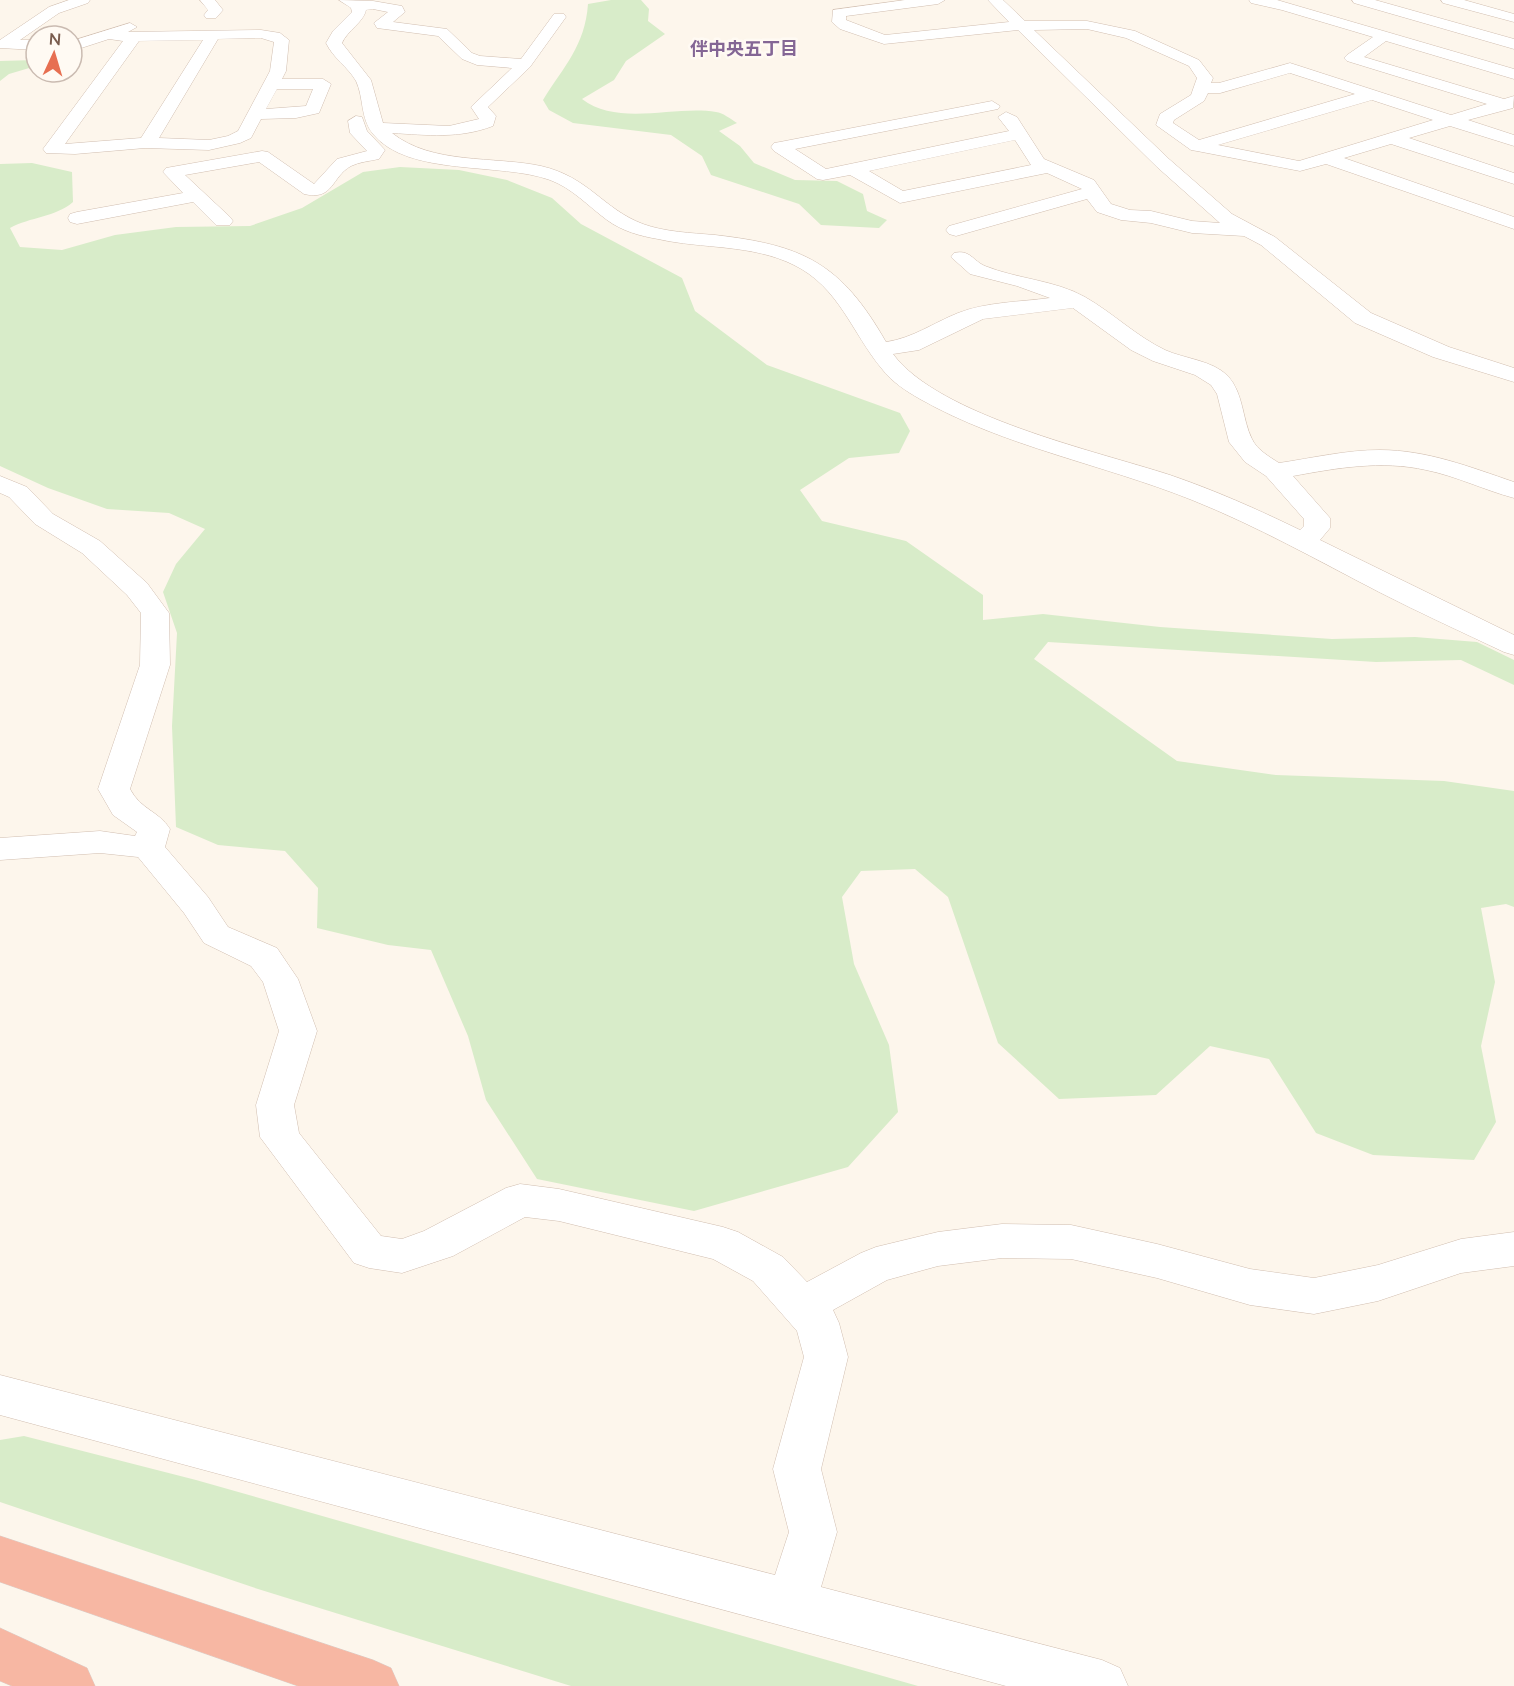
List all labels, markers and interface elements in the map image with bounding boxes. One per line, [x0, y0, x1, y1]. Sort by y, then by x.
north arrow [24, 24, 84, 84]
text: N [48, 29, 62, 48]
district label: 伴中央五丁目 [690, 37, 798, 59]

